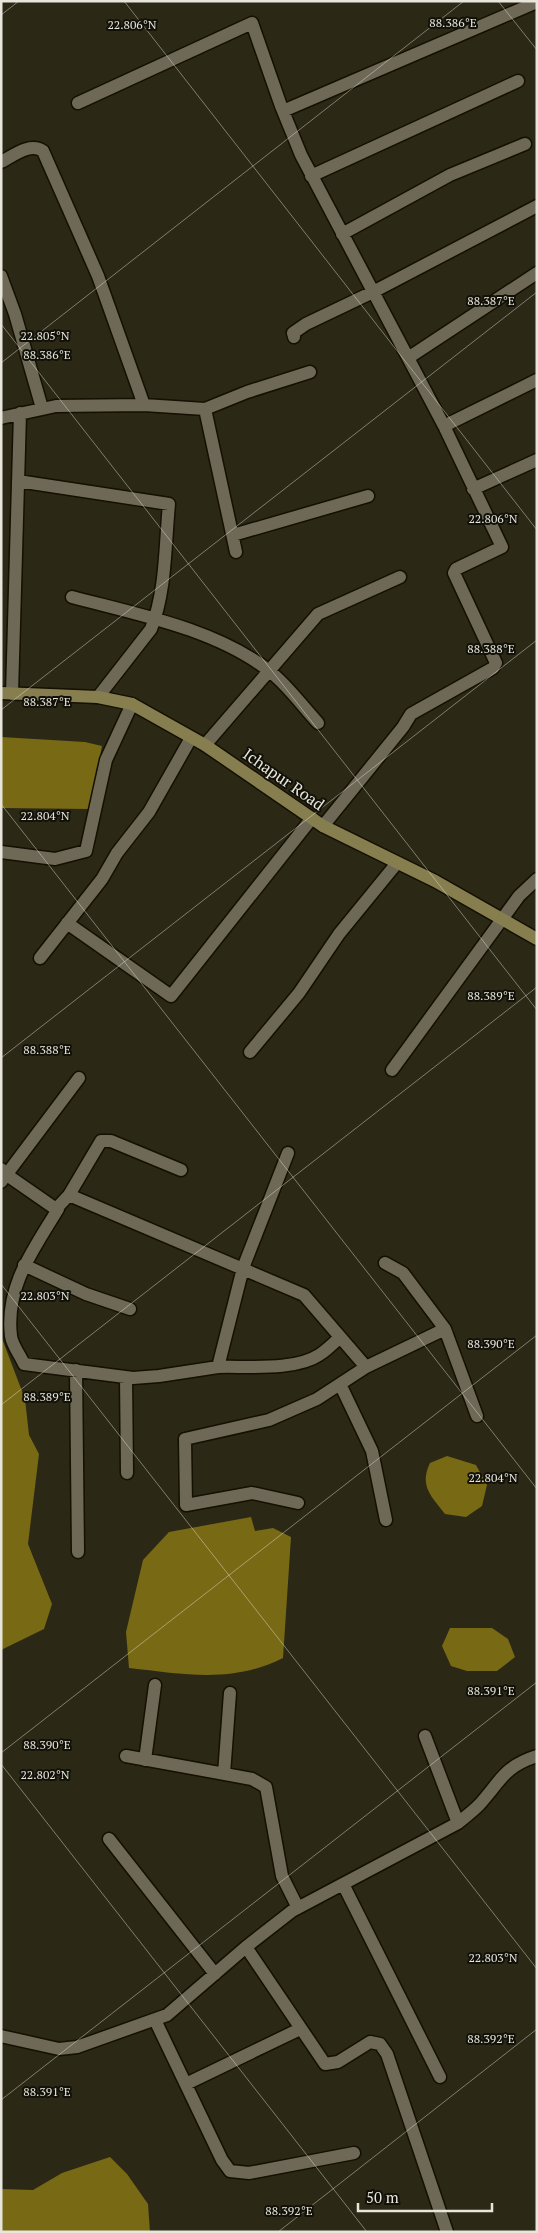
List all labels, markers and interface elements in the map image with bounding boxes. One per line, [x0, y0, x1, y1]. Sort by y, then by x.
text: 88.386°E [429, 15, 477, 30]
text: 22.806°N [107, 17, 157, 32]
text: 88.387°E [467, 293, 515, 308]
text: 22.805°N [20, 328, 70, 343]
text: 88.386°E [23, 347, 71, 362]
text: 22.806°N [468, 511, 518, 526]
text: 88.388°E [467, 641, 515, 656]
text: 88.387°E [23, 694, 71, 709]
street label: Ichapur Road [239, 743, 329, 815]
text: 22.804°N [20, 808, 70, 823]
text: 88.389°E [467, 988, 515, 1003]
text: 88.388°E [23, 1042, 71, 1057]
text: 22.803°N [20, 1288, 70, 1303]
text: 88.390°E [467, 1336, 515, 1351]
text: 88.389°E [23, 1389, 71, 1404]
text: 22.804°N [468, 1470, 518, 1485]
text: 88.391°E [467, 1683, 515, 1698]
text: 88.390°E [23, 1737, 71, 1752]
text: 22.802°N [20, 1767, 70, 1782]
text: 22.803°N [468, 1950, 518, 1965]
text: 88.392°E [467, 2031, 515, 2046]
text: 88.391°E [23, 2084, 71, 2099]
scale bar [358, 2180, 492, 2212]
text: 50 m [366, 2187, 399, 2207]
text: 88.392°E [265, 2203, 313, 2218]

